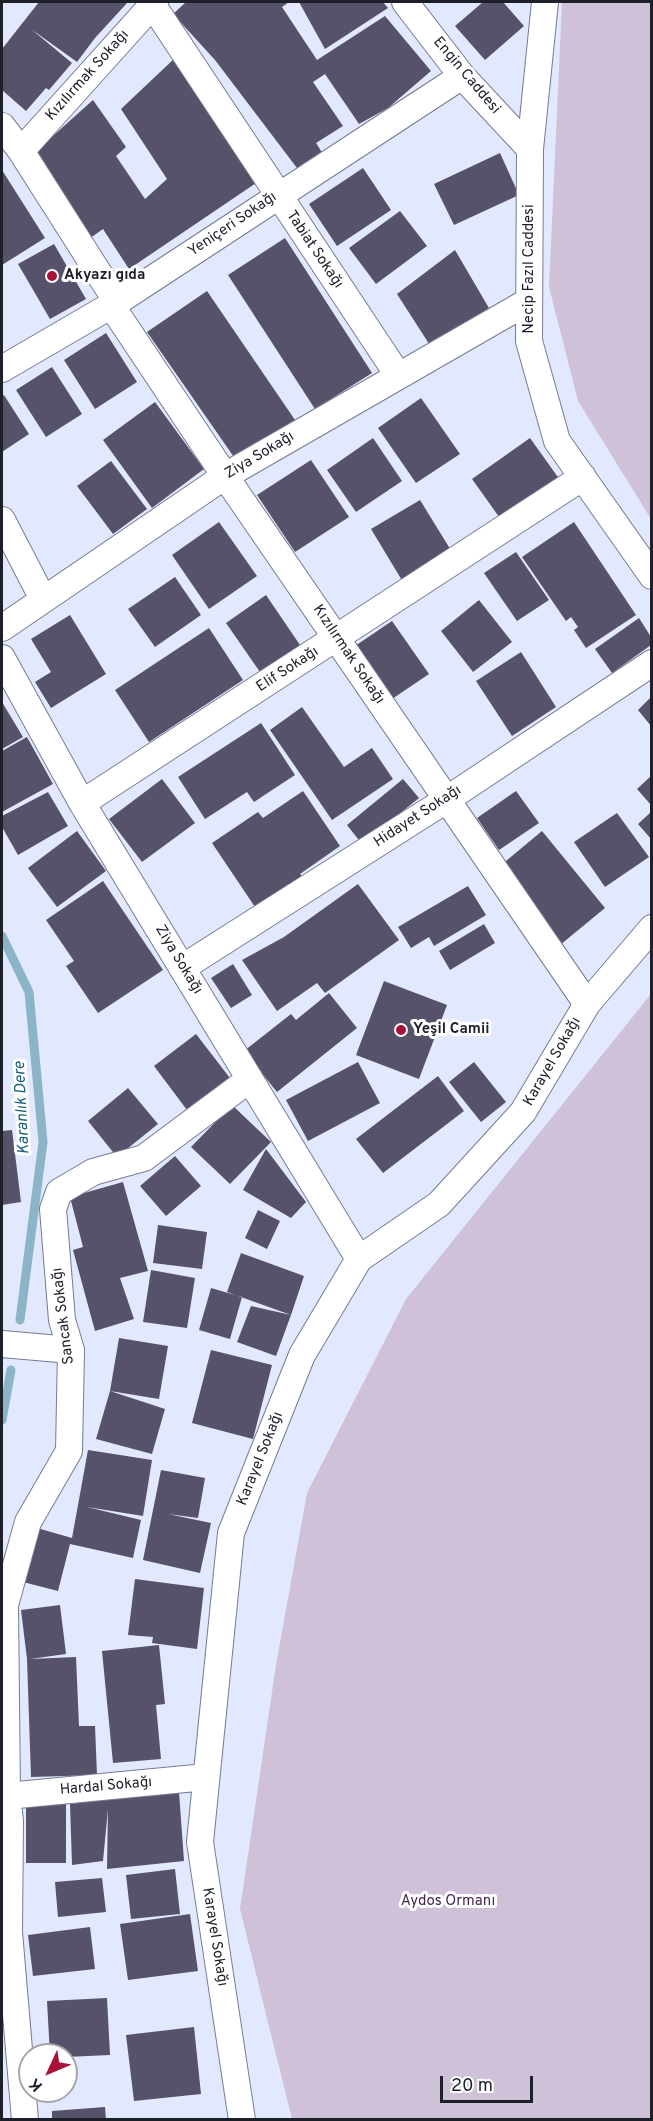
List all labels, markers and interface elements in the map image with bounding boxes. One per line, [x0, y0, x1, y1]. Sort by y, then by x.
street label: Kızılırmak Sokağı [43, 27, 133, 125]
street label: Engin Caddesi [428, 34, 504, 118]
street label: Yeniçeri Sokağı [185, 189, 281, 261]
street label: Necip Fazıl Caddesi [521, 204, 539, 334]
street label: Tabiat Sokağı [281, 208, 347, 292]
place label: Akyazı gıda [64, 267, 145, 285]
marker: Akyazı gıda [45, 269, 59, 283]
street label: Ziya Sokağı [222, 428, 298, 484]
street label: Kızılırmak Sokağı [308, 602, 388, 708]
street label: Elif Sokağı [254, 643, 322, 697]
street label: Hidayet Sokağı [371, 782, 465, 852]
street label: Ziya Sokağı [150, 922, 206, 998]
street label: Karayel Sokağı [520, 1014, 586, 1110]
place label: Yeşil Camii [413, 1021, 489, 1039]
marker: Yeşil Camii [394, 1023, 408, 1037]
water label: Karanlık Dere [11, 1061, 35, 1155]
street label: Sancak Sokağı [49, 1266, 79, 1366]
street label: Karayel Sokağı [234, 1409, 288, 1509]
street label: Hardal Sokağı [59, 1774, 153, 1800]
street label: Karayel Sokağı [197, 1886, 231, 1988]
park label: Aydos Ormanı [401, 1893, 495, 1911]
north arrow [18, 2043, 78, 2103]
scale bar [443, 2064, 536, 2102]
text: K [25, 2073, 48, 2095]
text: 20 m [451, 2075, 493, 2098]

